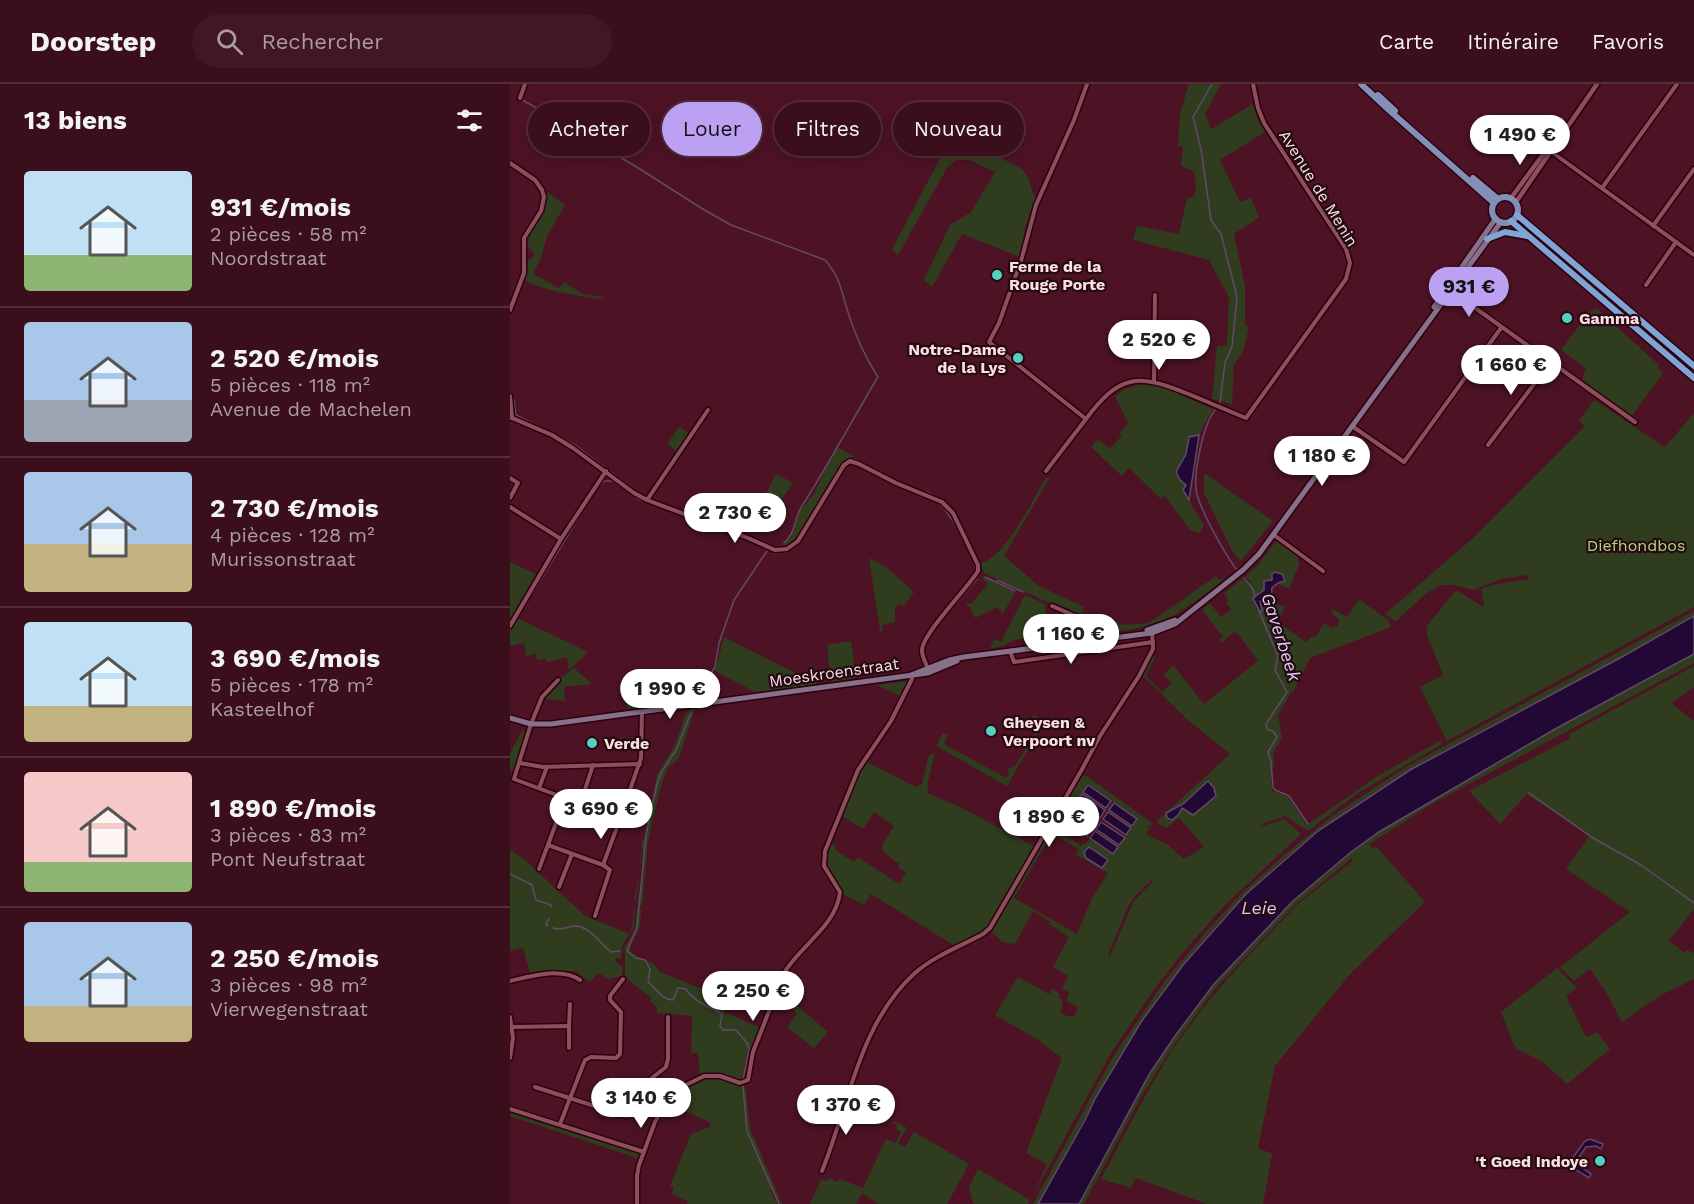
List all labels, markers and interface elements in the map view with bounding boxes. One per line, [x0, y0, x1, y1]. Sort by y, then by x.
search box [192, 14, 612, 68]
text: Doorstep [30, 25, 156, 58]
icon: search [213, 25, 246, 58]
text: Rechercher [261, 29, 383, 54]
text: Carte [1379, 29, 1434, 54]
text: Itinéraire [1467, 29, 1559, 54]
text: Favoris [1592, 29, 1664, 54]
chip: Acheter [528, 102, 650, 156]
chip: Louer [662, 102, 762, 156]
chip: Filtres [774, 102, 881, 156]
chip: Nouveau [893, 102, 1024, 156]
icon: filters [453, 104, 486, 137]
text: 13 biens [24, 105, 127, 135]
pin: 1 490 € [1465, 115, 1575, 166]
text: 1 490 € [1484, 122, 1556, 146]
street label: Avenue de Menin [1275, 127, 1362, 250]
text: 931 €/mois [210, 192, 351, 222]
icon: home [72, 195, 144, 267]
text: 2 pièces · 58 m² [210, 222, 366, 246]
text: Noordstraat [210, 246, 326, 270]
place label: Ferme de la Rouge Porte [1009, 257, 1105, 294]
pin: 931 € [1427, 267, 1511, 318]
marker: Ferme de la Rouge Porte [990, 268, 1004, 282]
text: 931 € [1443, 274, 1495, 298]
place label: Gamma [1579, 309, 1640, 328]
marker: Gamma [1560, 311, 1574, 325]
pin: 2 520 € [1104, 320, 1214, 371]
text: 2 520 € [1122, 327, 1196, 351]
place label: Notre-Dame de la Lys [908, 340, 1006, 377]
text: 2 520 €/mois [210, 343, 379, 373]
pin: 1 660 € [1456, 345, 1566, 396]
icon: home [72, 346, 144, 418]
marker: Notre-Dame de la Lys [1011, 351, 1025, 365]
text: 1 660 € [1475, 352, 1547, 376]
text: 5 pièces · 118 m² [210, 373, 370, 397]
text: Avenue de Machelen [210, 397, 412, 421]
pin: 1 180 € [1267, 436, 1377, 487]
text: 1 180 € [1288, 443, 1356, 467]
text: 2 730 €/mois [210, 493, 379, 523]
pin: 2 730 € [680, 493, 790, 544]
icon: home [72, 496, 144, 568]
text: 2 730 € [698, 500, 772, 524]
text: 4 pièces · 128 m² [210, 523, 374, 547]
park label: Diefhondbos [1587, 536, 1685, 555]
text: Murissonstraat [210, 547, 356, 571]
water label: Gaverbeek [1257, 590, 1306, 685]
pin: 1 160 € [1016, 614, 1126, 665]
text: 1 160 € [1037, 621, 1105, 645]
text: 3 690 €/mois [210, 643, 380, 673]
icon: home [72, 646, 144, 718]
street label: Moeskroenstraat [768, 654, 900, 691]
pin: 1 990 € [615, 669, 725, 720]
text: 5 pièces · 178 m² [210, 673, 373, 697]
text: 1 990 € [634, 676, 706, 700]
text: Kasteelhof [210, 697, 314, 721]
place label: Gheysen & Verpoort nv [1003, 713, 1095, 750]
marker: Gheysen & Verpoort nv [984, 724, 998, 738]
place label: Verde [604, 734, 649, 753]
marker: Verde [585, 736, 599, 750]
pin: 3 690 € [546, 789, 656, 840]
text: 1 890 €/mois [210, 793, 376, 823]
icon: home [72, 796, 144, 868]
text: 3 690 € [564, 796, 638, 820]
pin: 1 890 € [994, 797, 1104, 848]
text: 1 890 € [1013, 804, 1085, 828]
text: 3 pièces · 83 m² [210, 823, 366, 847]
text: Pont Neufstraat [210, 847, 365, 871]
water label: Leie [1241, 897, 1277, 918]
text: 2 250 €/mois [210, 943, 379, 973]
icon: home [72, 946, 144, 1018]
pin: 2 250 € [698, 971, 808, 1022]
text: 3 pièces · 98 m² [210, 973, 367, 997]
text: 2 250 € [716, 978, 790, 1002]
text: Vierwegenstraat [210, 997, 368, 1021]
pin: 3 140 € [586, 1078, 696, 1129]
text: 3 140 € [605, 1085, 677, 1109]
pin: 1 370 € [791, 1085, 901, 1136]
text: 1 370 € [811, 1092, 881, 1116]
place label: 't Goed Indoye [1475, 1152, 1588, 1171]
marker: 't Goed Indoye [1593, 1154, 1607, 1168]

